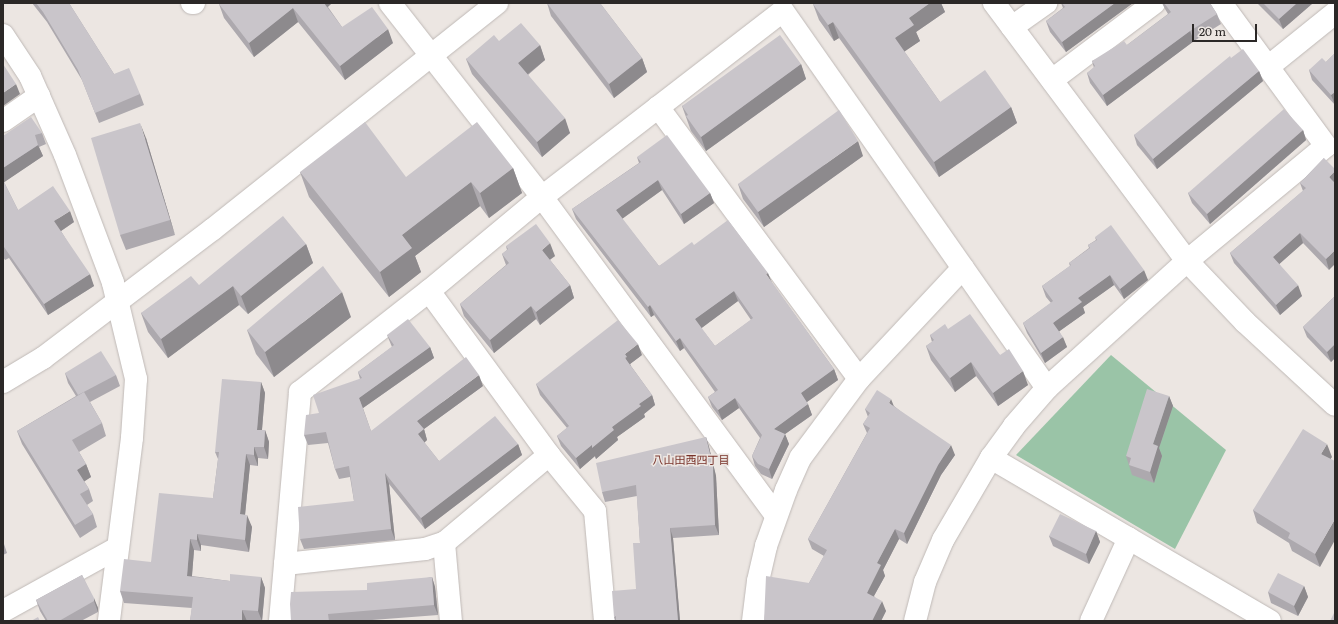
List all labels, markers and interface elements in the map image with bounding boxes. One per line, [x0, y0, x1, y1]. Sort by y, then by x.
scale bar [1194, 16, 1259, 42]
text: 20 m [1199, 22, 1226, 40]
district label: 八山田西四丁目 [653, 452, 729, 466]

